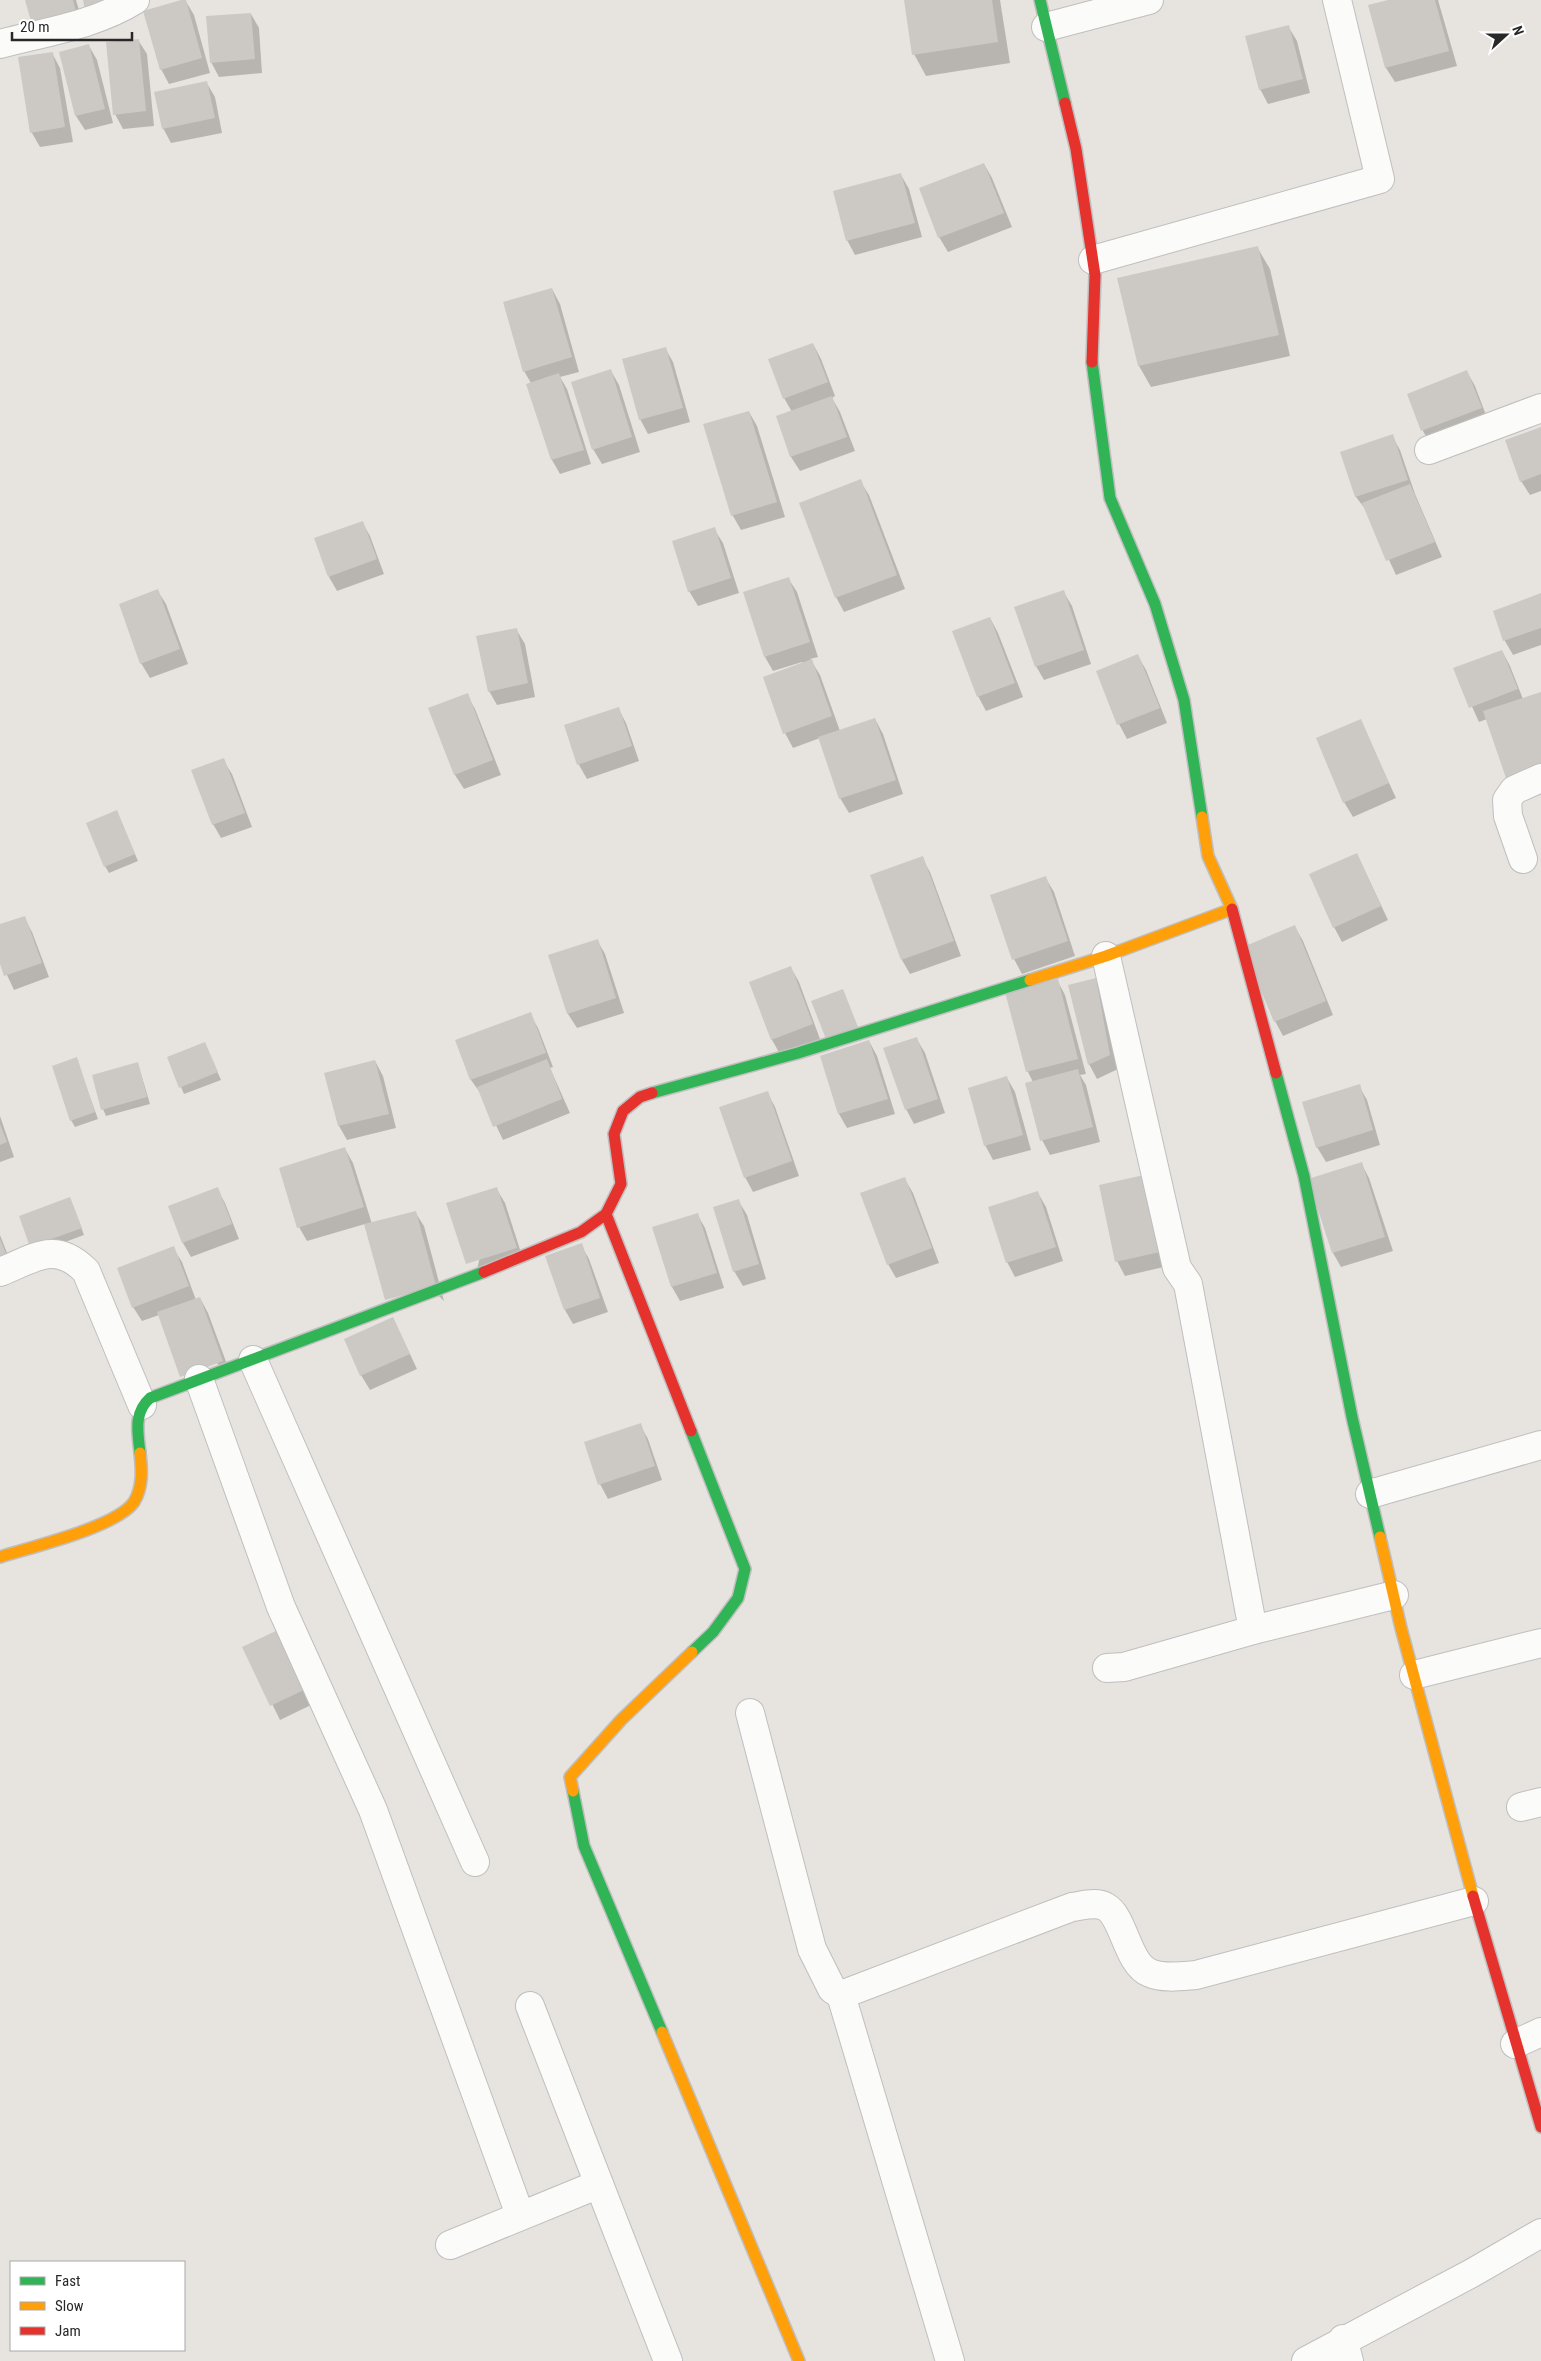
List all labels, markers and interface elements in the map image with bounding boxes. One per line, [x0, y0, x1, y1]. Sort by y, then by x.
scale bar [12, 10, 132, 42]
north arrow [1481, 10, 1531, 60]
text: 20 m [20, 18, 50, 36]
text: N [1509, 23, 1527, 37]
legend [10, 2261, 185, 2351]
text: Fast [55, 2272, 80, 2290]
text: Slow [55, 2297, 84, 2315]
text: Jam [55, 2322, 81, 2340]

